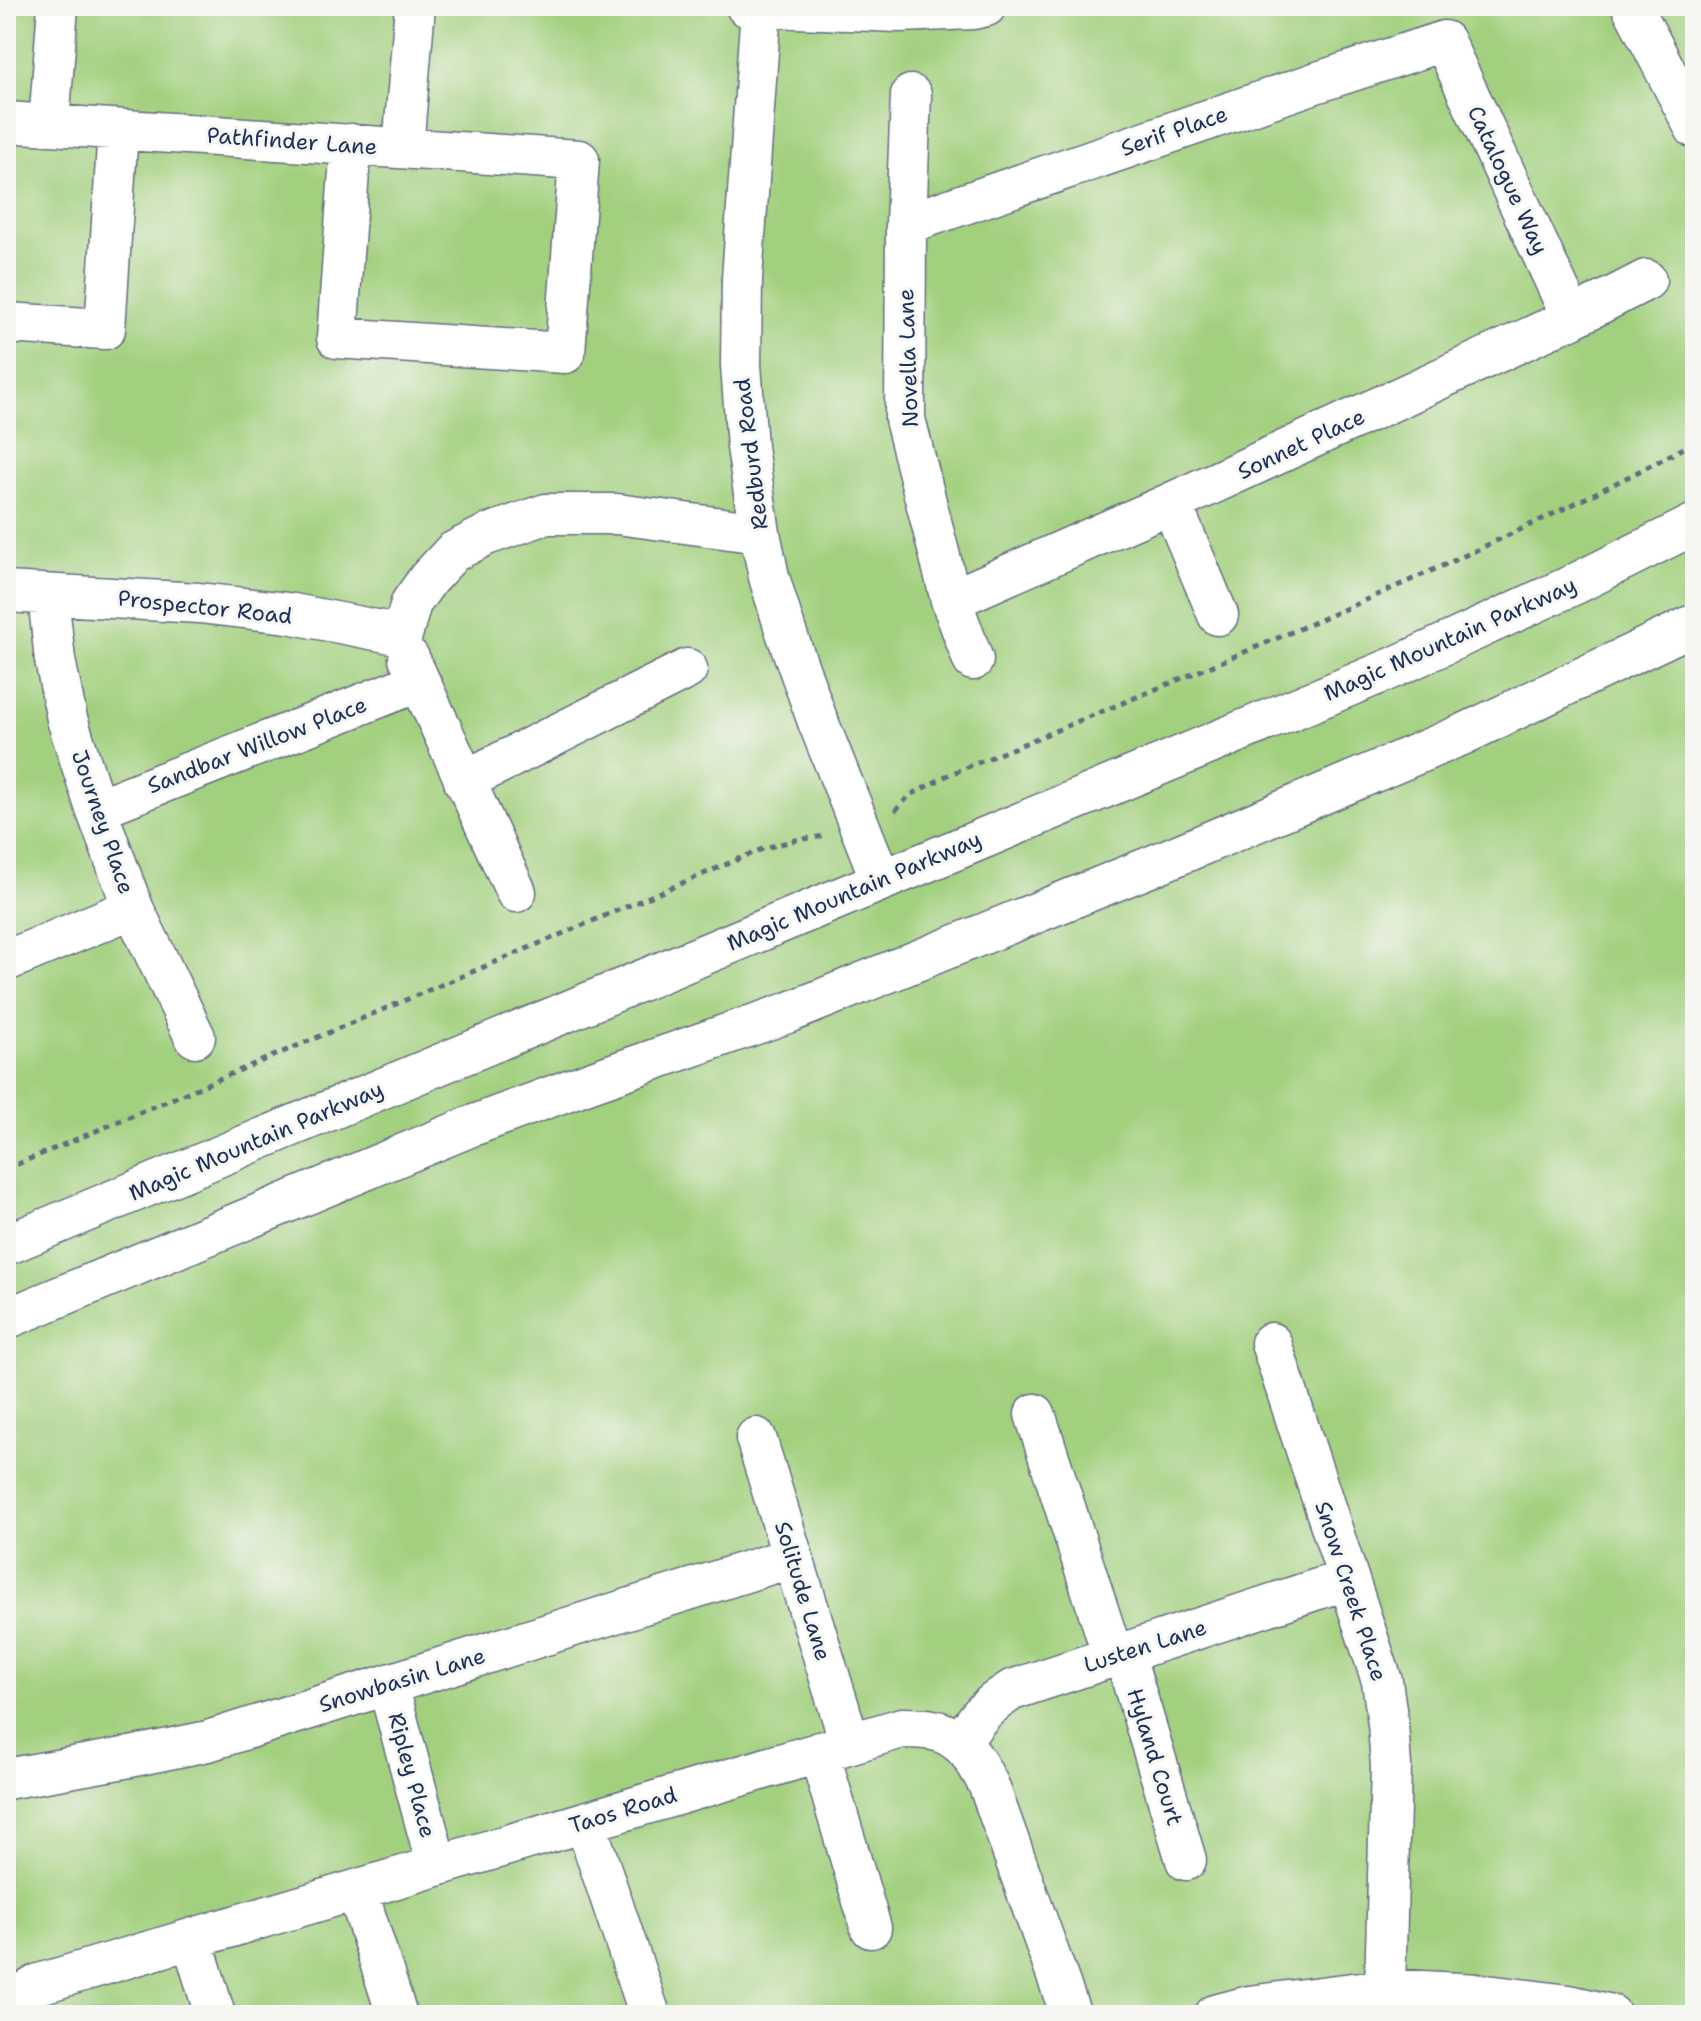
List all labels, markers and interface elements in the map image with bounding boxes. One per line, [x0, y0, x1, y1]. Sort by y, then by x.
street label: Serif Place [1117, 99, 1231, 163]
street label: Catalogue Way [1461, 101, 1555, 259]
street label: Pathfinder Lane [206, 121, 378, 161]
street label: Novella Lane [891, 288, 925, 428]
street label: Redburd Road [727, 376, 775, 531]
street label: Sonnet Place [1233, 402, 1369, 486]
street label: Magic Mountain Parkway [1319, 570, 1581, 708]
street label: Prospector Road [116, 583, 294, 631]
street label: Sandbar Willow Place [143, 690, 371, 800]
street label: Journey Place [65, 746, 141, 898]
street label: Magic Mountain Parkway [722, 824, 986, 958]
street label: Magic Mountain Parkway [124, 1074, 388, 1208]
street label: Snow Creek Place [1308, 1497, 1394, 1685]
street label: Solitude Lane [768, 1518, 838, 1664]
street label: Lusten Lane [1080, 1612, 1210, 1680]
street label: Snowbasin Lane [315, 1641, 489, 1719]
street label: Hyland Court [1120, 1685, 1190, 1829]
street label: Ripley Place [381, 1709, 443, 1841]
street label: Taos Road [566, 1780, 680, 1840]

